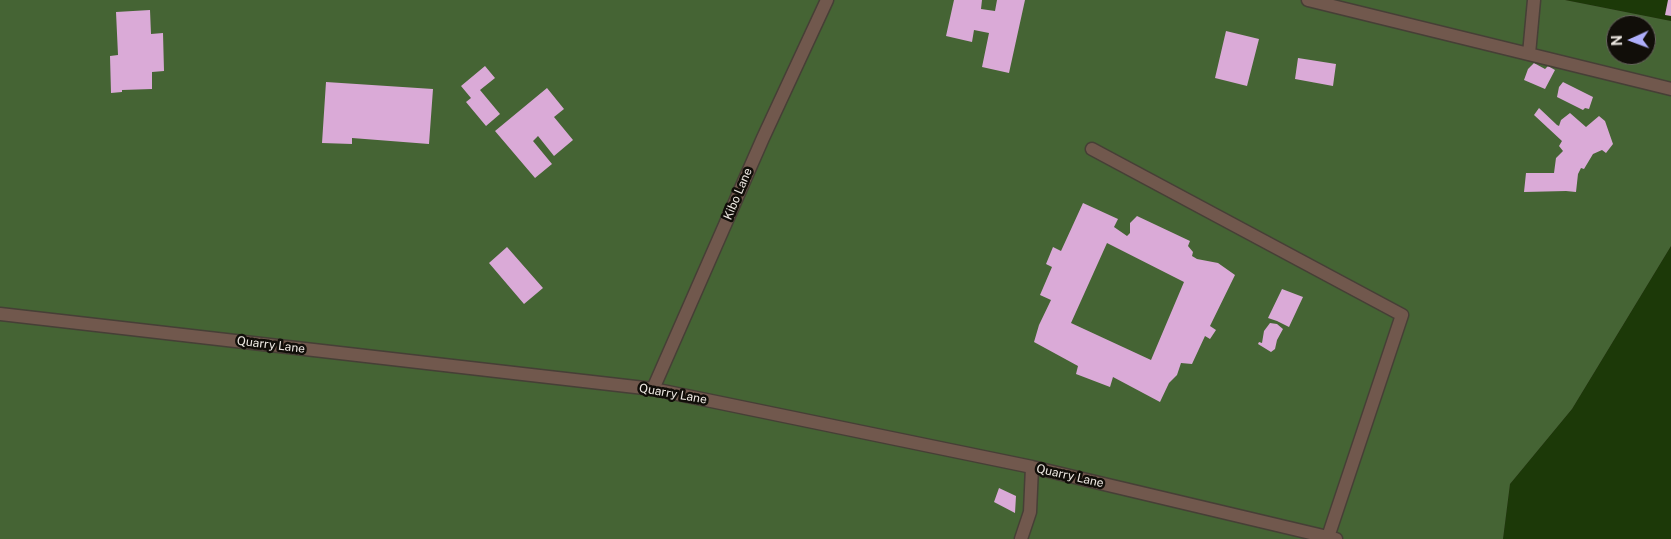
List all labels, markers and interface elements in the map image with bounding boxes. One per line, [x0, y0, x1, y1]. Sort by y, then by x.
north arrow [1606, 15, 1656, 65]
text: N [1609, 35, 1625, 46]
street label: Kibo Lane [721, 166, 755, 222]
street label: Quarry Lane [236, 334, 306, 356]
street label: Quarry Lane [638, 381, 708, 407]
street label: Quarry Lane [1035, 461, 1105, 491]

